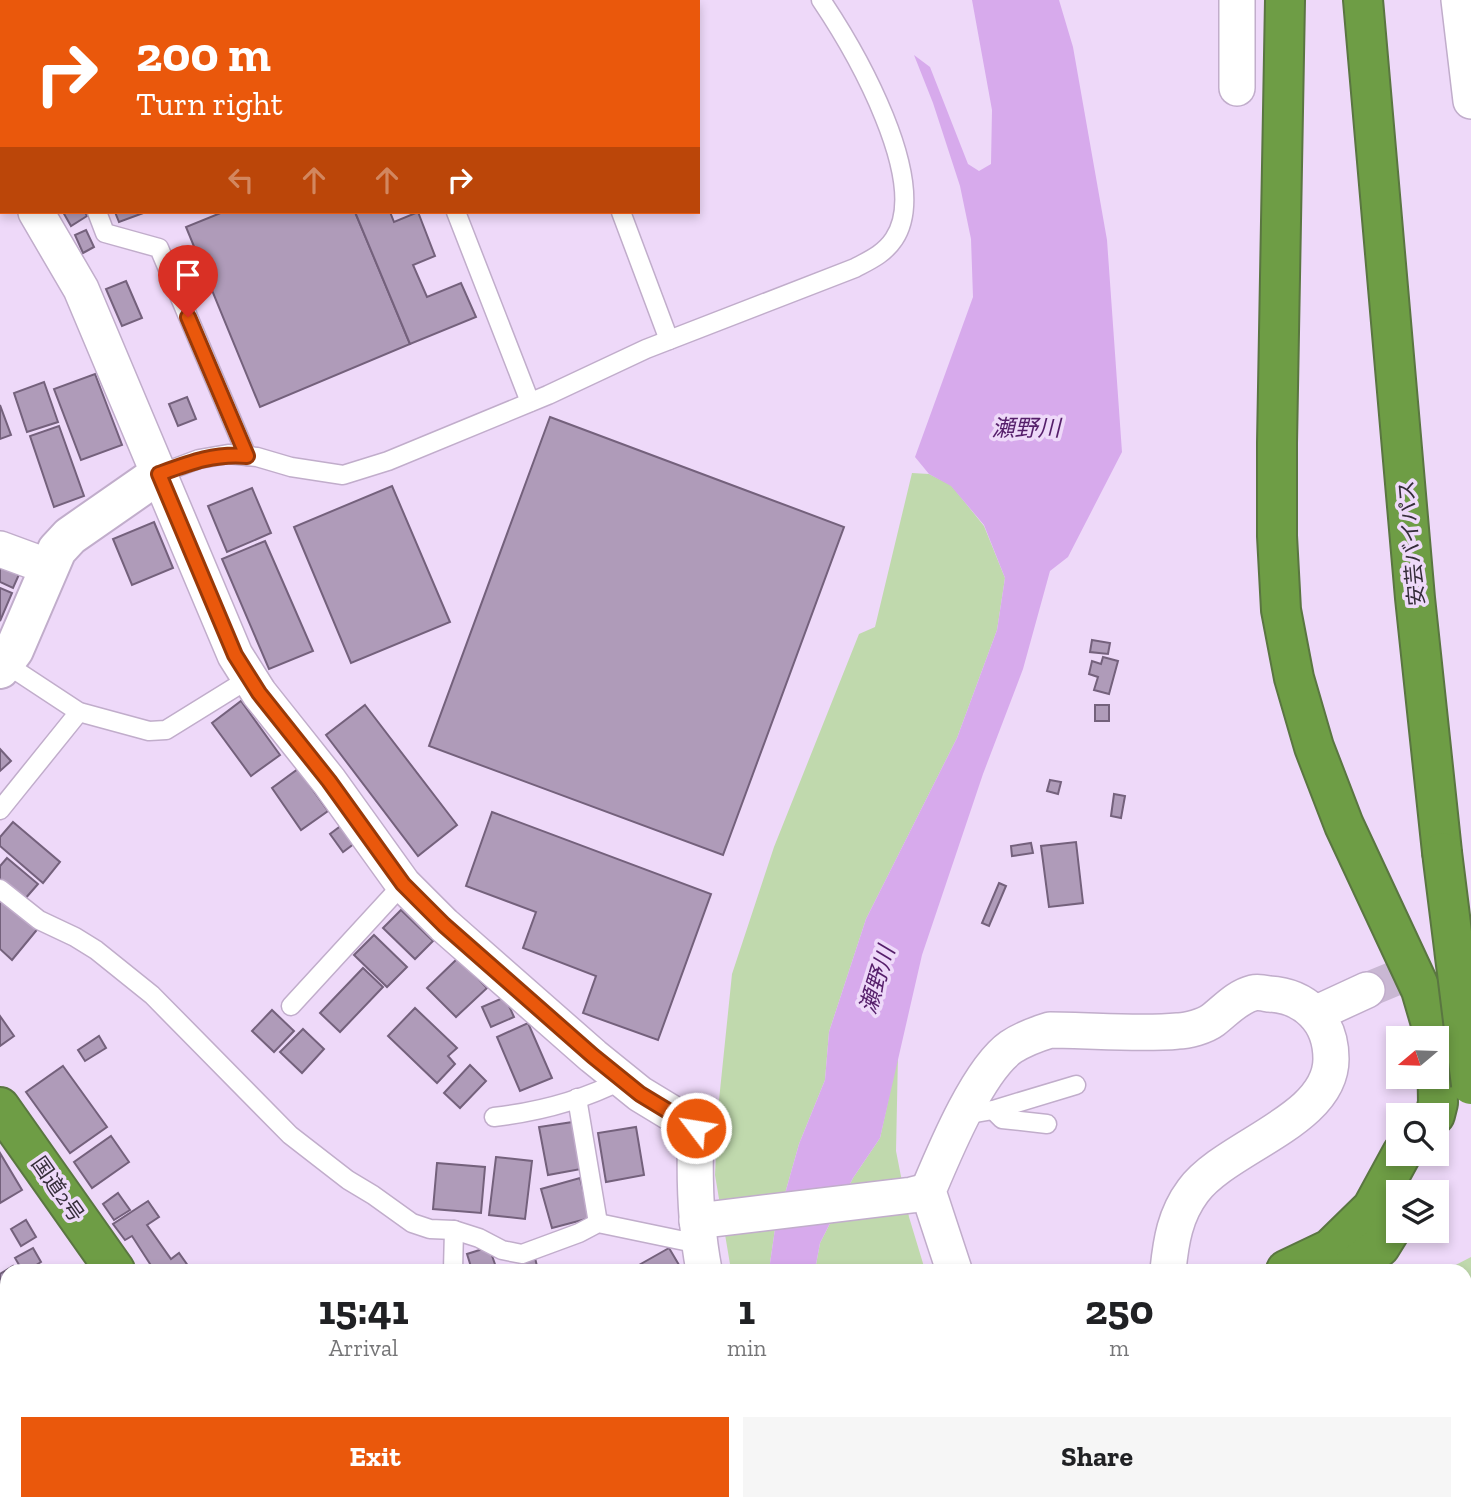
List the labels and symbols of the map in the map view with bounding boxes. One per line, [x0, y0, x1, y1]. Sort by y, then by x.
pin [158, 245, 218, 317]
water label: 瀬野川 [992, 414, 1064, 442]
street label: 安芸バイパス [1393, 479, 1429, 607]
water label: 瀬野川 [854, 940, 901, 1017]
north arrow [1386, 1026, 1449, 1088]
position arrow [659, 1091, 733, 1165]
street label: 国道2号 [27, 1152, 89, 1226]

